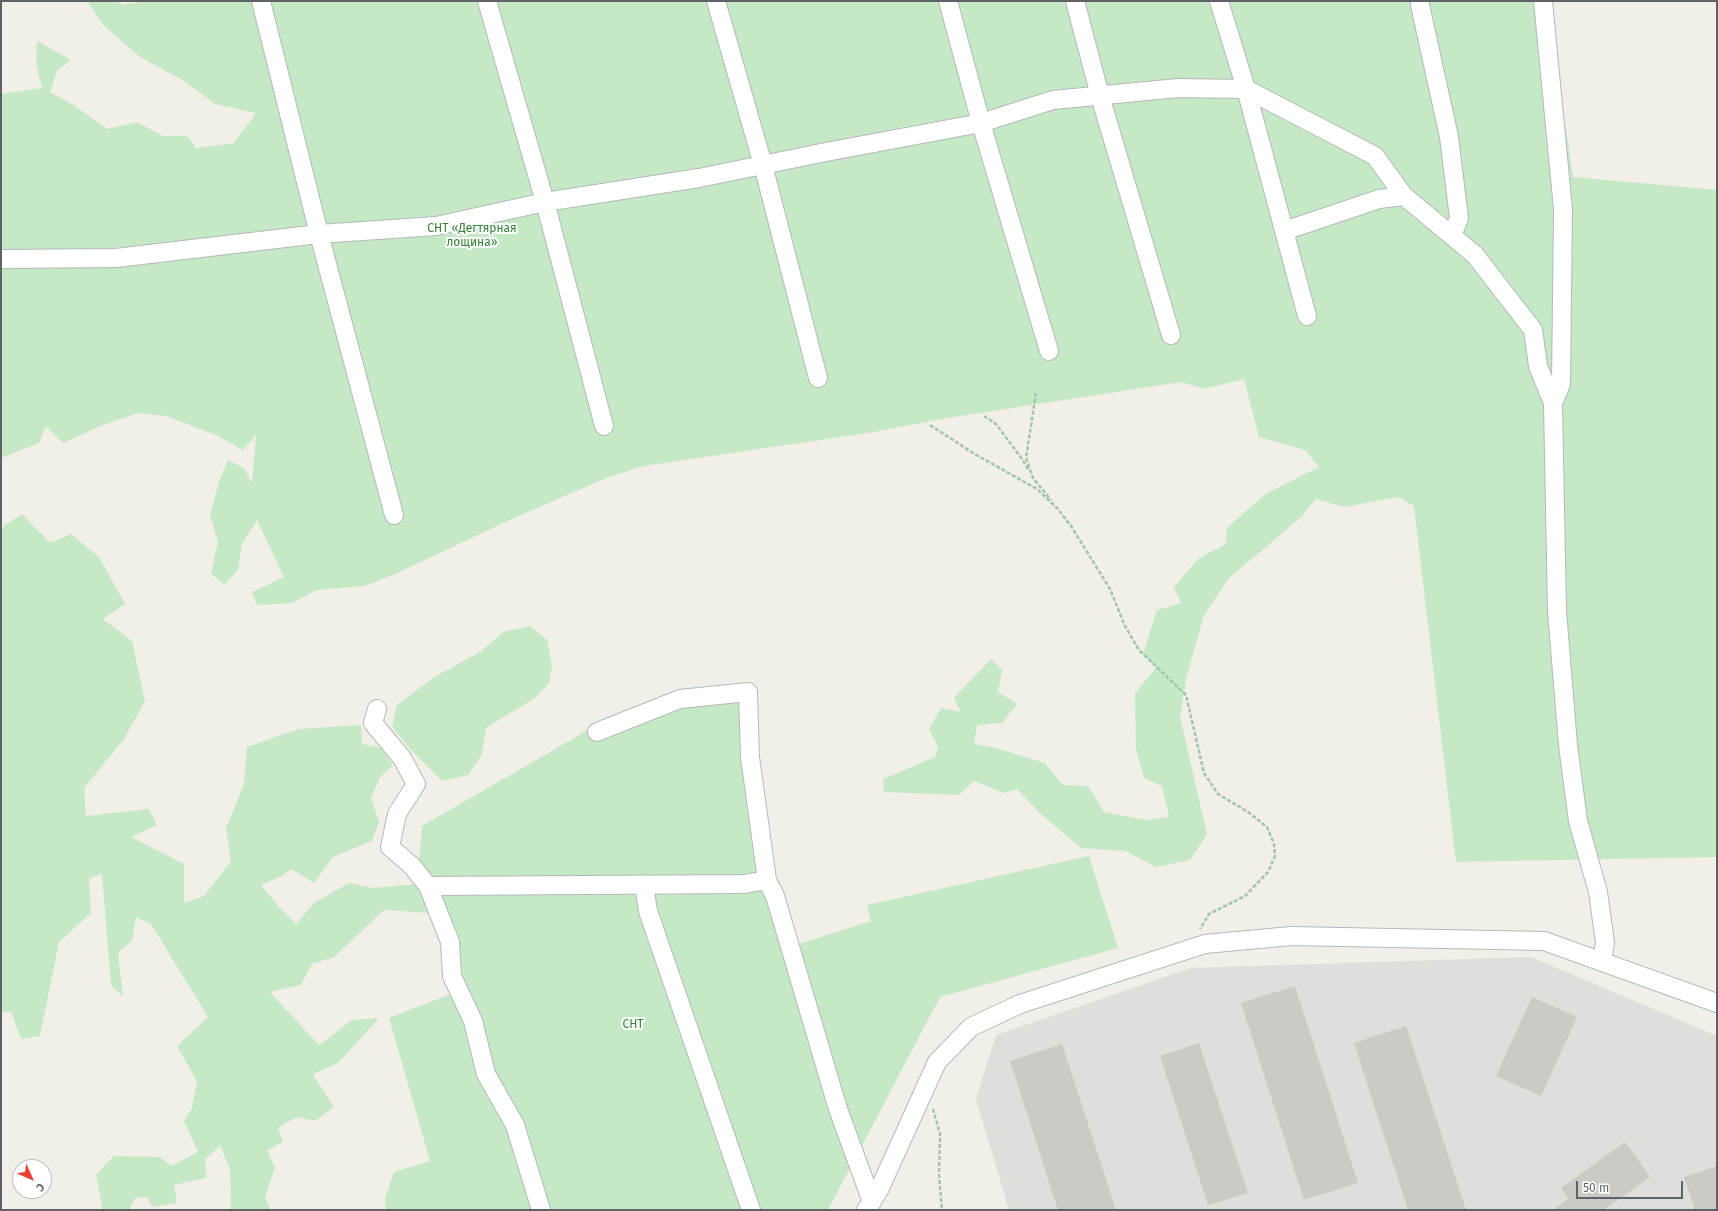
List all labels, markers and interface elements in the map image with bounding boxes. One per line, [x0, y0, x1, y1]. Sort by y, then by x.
park label: СНТ «Дегтярная лощина» [427, 222, 517, 250]
park label: СНТ [622, 1018, 644, 1032]
north arrow [12, 1159, 52, 1199]
scale bar [1578, 1173, 1685, 1199]
text: С [33, 1180, 47, 1194]
text: 50 m [1583, 1181, 1609, 1195]

